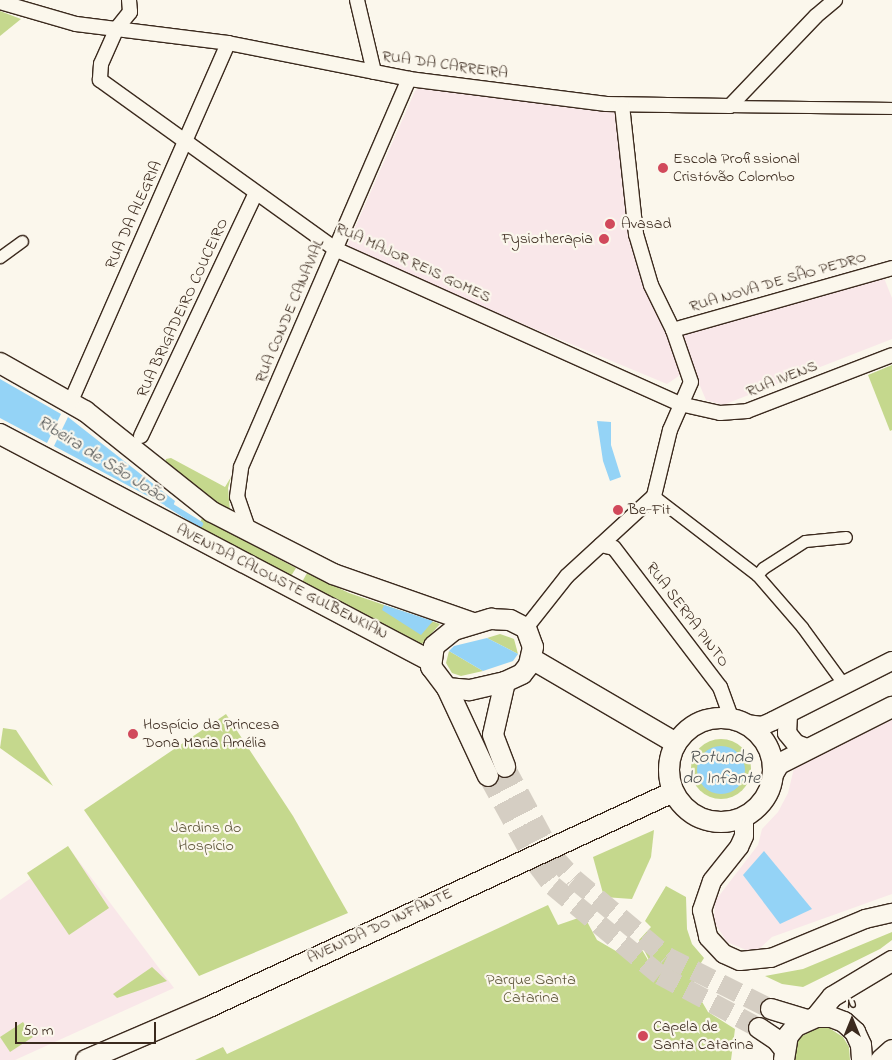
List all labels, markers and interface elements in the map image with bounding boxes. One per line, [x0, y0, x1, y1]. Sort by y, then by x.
street label: RUA DA CARREIRA [381, 47, 509, 83]
place label: Escola Profissional Cristóvão Colombo [673, 149, 800, 187]
street label: RUA DA ALEGRIA [102, 158, 166, 272]
marker: Escola Profissional Cristóvão Colombo [657, 162, 669, 174]
place label: Avasad [621, 214, 671, 234]
street label: RUA BRIGADEIRO COUCEIRO [133, 215, 233, 401]
marker: Avasad [603, 217, 617, 231]
street label: RUA MAJOR REIS GOMES [332, 219, 494, 307]
place label: Fysiotherapia [502, 229, 593, 249]
marker: Fysiotherapia [597, 232, 611, 246]
street label: RUA CONDE CANAVIAL [251, 236, 329, 386]
street label: RUA NOVA DE SÃO PEDRO [687, 248, 869, 316]
street label: RUA IVENS [744, 357, 820, 401]
water label: Ribeira de São João [33, 412, 169, 508]
place label: Be-Fit [628, 500, 671, 520]
marker: Be-Fit [612, 504, 624, 516]
street label: AVENIDA CALOUSTE GULBENKIAN [173, 520, 391, 644]
street label: RUA SERPA PINTO [641, 559, 733, 671]
place label: Hospício da Princesa Dona Maria Amélia [143, 715, 279, 753]
marker: Hospício da Princesa Dona Maria Amélia [127, 728, 139, 740]
water label: Rotunda do Infante [682, 748, 760, 791]
park label: Jardins do Hospício [171, 818, 241, 856]
street label: AVENIDA DO INFANTE [304, 884, 456, 968]
park label: Parque Santa Catarina [486, 970, 576, 1008]
text: N [847, 994, 857, 1015]
north arrow [827, 995, 877, 1045]
scale bar [18, 1012, 159, 1044]
place label: Capela de Santa Catarina [653, 1017, 754, 1055]
text: 50 m [23, 1020, 53, 1042]
marker: Capela de Santa Catarina [637, 1030, 649, 1042]

